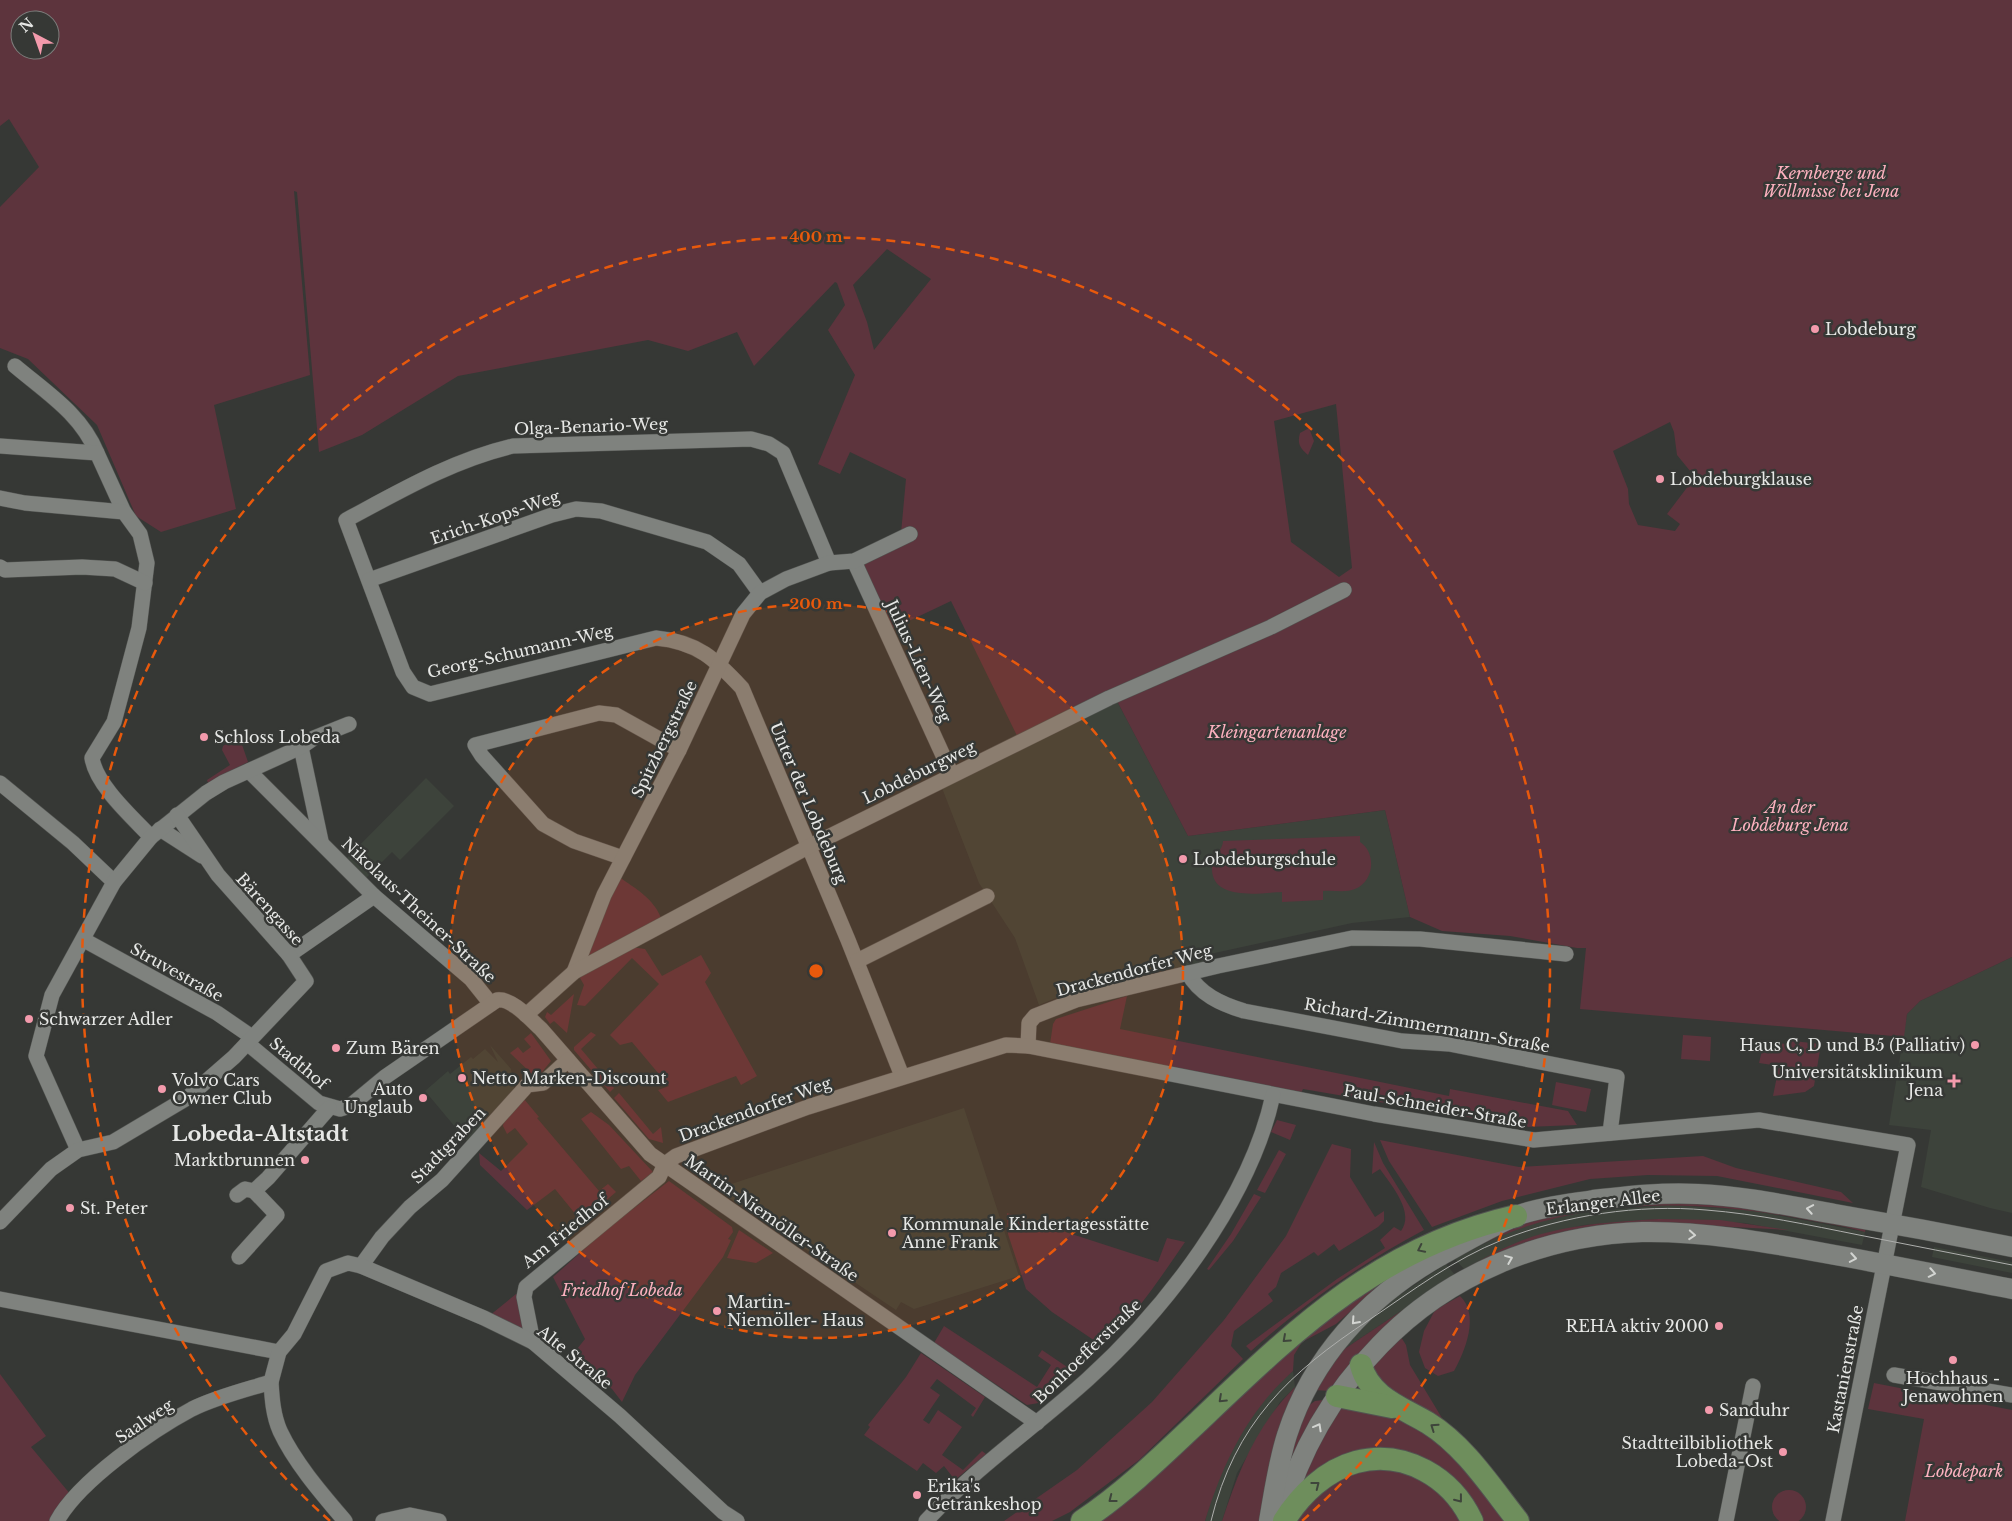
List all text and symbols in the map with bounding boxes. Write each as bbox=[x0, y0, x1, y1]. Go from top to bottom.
north arrow bbox=[10, 10, 60, 60]
text: N bbox=[16, 14, 37, 36]
park label: Kernberge und Wöllmisse bei Jena bbox=[1763, 163, 1899, 201]
text: 400 m bbox=[789, 227, 843, 246]
place label: Lobdeburg bbox=[1825, 319, 1916, 339]
marker: Lobdeburg bbox=[1809, 323, 1821, 335]
street label: Olga-Benario-Weg bbox=[514, 413, 669, 439]
place label: Lobdeburgklause bbox=[1670, 469, 1812, 489]
marker: Lobdeburgklause bbox=[1654, 473, 1666, 485]
street label: Erich-Kops-Weg bbox=[428, 485, 563, 548]
text: 200 m bbox=[790, 594, 843, 613]
street label: Julius-Lien-Weg bbox=[881, 595, 956, 726]
street label: Georg-Schumann-Weg bbox=[425, 620, 615, 682]
street label: Spitzbergstraße bbox=[627, 677, 701, 801]
street label: Unter der Lobdeburg bbox=[766, 719, 852, 887]
park label: Kleingartenanlage bbox=[1207, 722, 1347, 742]
place label: Schloss Lobeda bbox=[214, 727, 340, 747]
marker: Schloss Lobeda bbox=[198, 731, 210, 743]
street label: Lobdeburgweg bbox=[859, 736, 979, 808]
park label: An der Lobdeburg Jena bbox=[1730, 797, 1849, 835]
street label: Nikolaus-Theiner-Straße bbox=[338, 833, 500, 987]
place label: Lobdeburgschule bbox=[1193, 849, 1336, 869]
marker: Lobdeburgschule bbox=[1177, 853, 1189, 865]
street label: Bärengasse bbox=[232, 869, 308, 949]
street label: Struvestraße bbox=[127, 938, 227, 1006]
street label: Drackendorfer Weg bbox=[1054, 939, 1215, 1000]
centre of rings bbox=[807, 962, 825, 980]
street label: Richard-Zimmermann-Straße bbox=[1303, 994, 1551, 1056]
place label: Schwarzer Adler bbox=[39, 1009, 173, 1029]
marker: Schwarzer Adler bbox=[23, 1013, 35, 1025]
street label: Stadthof bbox=[266, 1033, 334, 1095]
place label: Haus C, D und B5 (Palliativ) bbox=[1739, 1035, 1965, 1055]
place label: Zum Bären bbox=[346, 1038, 439, 1058]
marker: Haus C, D und B5 (Palliativ) bbox=[1969, 1039, 1981, 1051]
marker: Zum Bären bbox=[330, 1042, 342, 1054]
place label: Universitätsklinikum Jena bbox=[1771, 1062, 1943, 1100]
place label: Netto Marken-Discount bbox=[472, 1068, 667, 1088]
place label: Volvo Cars Owner Club bbox=[171, 1070, 272, 1108]
marker: Netto Marken-Discount bbox=[456, 1072, 468, 1084]
street label: Drackendorfer Weg bbox=[676, 1072, 834, 1146]
marker: Universitätsklinikum Jena bbox=[1947, 1074, 1961, 1088]
place label: Auto Unglaub bbox=[344, 1079, 413, 1117]
street label: Paul-Schneider-Straße bbox=[1342, 1080, 1528, 1132]
marker: Volvo Cars Owner Club bbox=[156, 1083, 168, 1095]
marker: Auto Unglaub bbox=[417, 1092, 429, 1104]
street label: Stadtgraben bbox=[407, 1103, 489, 1187]
district label: Lobeda-Altstadt bbox=[172, 1121, 348, 1147]
place label: Marktbrunnen bbox=[174, 1150, 295, 1170]
street label: Martin-Niemöller-Straße bbox=[681, 1150, 863, 1286]
marker: Marktbrunnen bbox=[299, 1154, 311, 1166]
street label: Erlanger Allee bbox=[1545, 1185, 1661, 1219]
street label: Am Friedhof bbox=[517, 1188, 614, 1273]
place label: St. Peter bbox=[80, 1198, 148, 1218]
marker: St. Peter bbox=[64, 1202, 76, 1214]
one-way arrow bbox=[1805, 1205, 1814, 1215]
place label: Kommunale Kindertagesstätte Anne Frank bbox=[901, 1214, 1149, 1252]
marker: Kommunale Kindertagesstätte Anne Frank bbox=[886, 1227, 898, 1239]
one-way arrow bbox=[1688, 1229, 1696, 1240]
one-way arrow bbox=[1417, 1243, 1426, 1253]
one-way arrow bbox=[1848, 1253, 1857, 1263]
one-way arrow bbox=[1504, 1255, 1513, 1265]
one-way arrow bbox=[1928, 1267, 1936, 1278]
park label: Friedhof Lobeda bbox=[560, 1280, 683, 1300]
place label: Martin- Niemöller- Haus bbox=[727, 1292, 864, 1330]
street label: Bonhoefferstraße bbox=[1029, 1294, 1145, 1408]
street label: Kastanienstraße bbox=[1823, 1303, 1867, 1435]
marker: Martin- Niemöller- Haus bbox=[711, 1305, 723, 1317]
one-way arrow bbox=[1352, 1315, 1361, 1324]
place label: REHA aktiv 2000 bbox=[1566, 1316, 1709, 1336]
street label: Alte Straße bbox=[533, 1320, 616, 1393]
marker: REHA aktiv 2000 bbox=[1713, 1320, 1725, 1332]
one-way arrow bbox=[1283, 1333, 1292, 1342]
marker: Hochhaus - Jenawohnen bbox=[1947, 1354, 1959, 1366]
place label: Hochhaus - Jenawohnen bbox=[1901, 1368, 2003, 1406]
one-way arrow bbox=[1219, 1393, 1228, 1402]
street label: Saalweg bbox=[111, 1394, 177, 1448]
place label: Sanduhr bbox=[1719, 1400, 1790, 1420]
marker: Sanduhr bbox=[1703, 1404, 1715, 1416]
one-way arrow bbox=[1311, 1424, 1321, 1433]
one-way arrow bbox=[1430, 1424, 1440, 1433]
place label: Stadtteilbibliothek Lobeda-Ost bbox=[1622, 1433, 1773, 1471]
marker: Stadtteilbibliothek Lobeda-Ost bbox=[1777, 1446, 1789, 1458]
park label: Lobdepark bbox=[1924, 1461, 2003, 1481]
place label: Erika's Getränkeshop bbox=[927, 1476, 1042, 1514]
one-way arrow bbox=[1310, 1482, 1319, 1490]
marker: Erika's Getränkeshop bbox=[911, 1489, 923, 1501]
one-way arrow bbox=[1453, 1493, 1462, 1503]
one-way arrow bbox=[1109, 1494, 1118, 1502]

